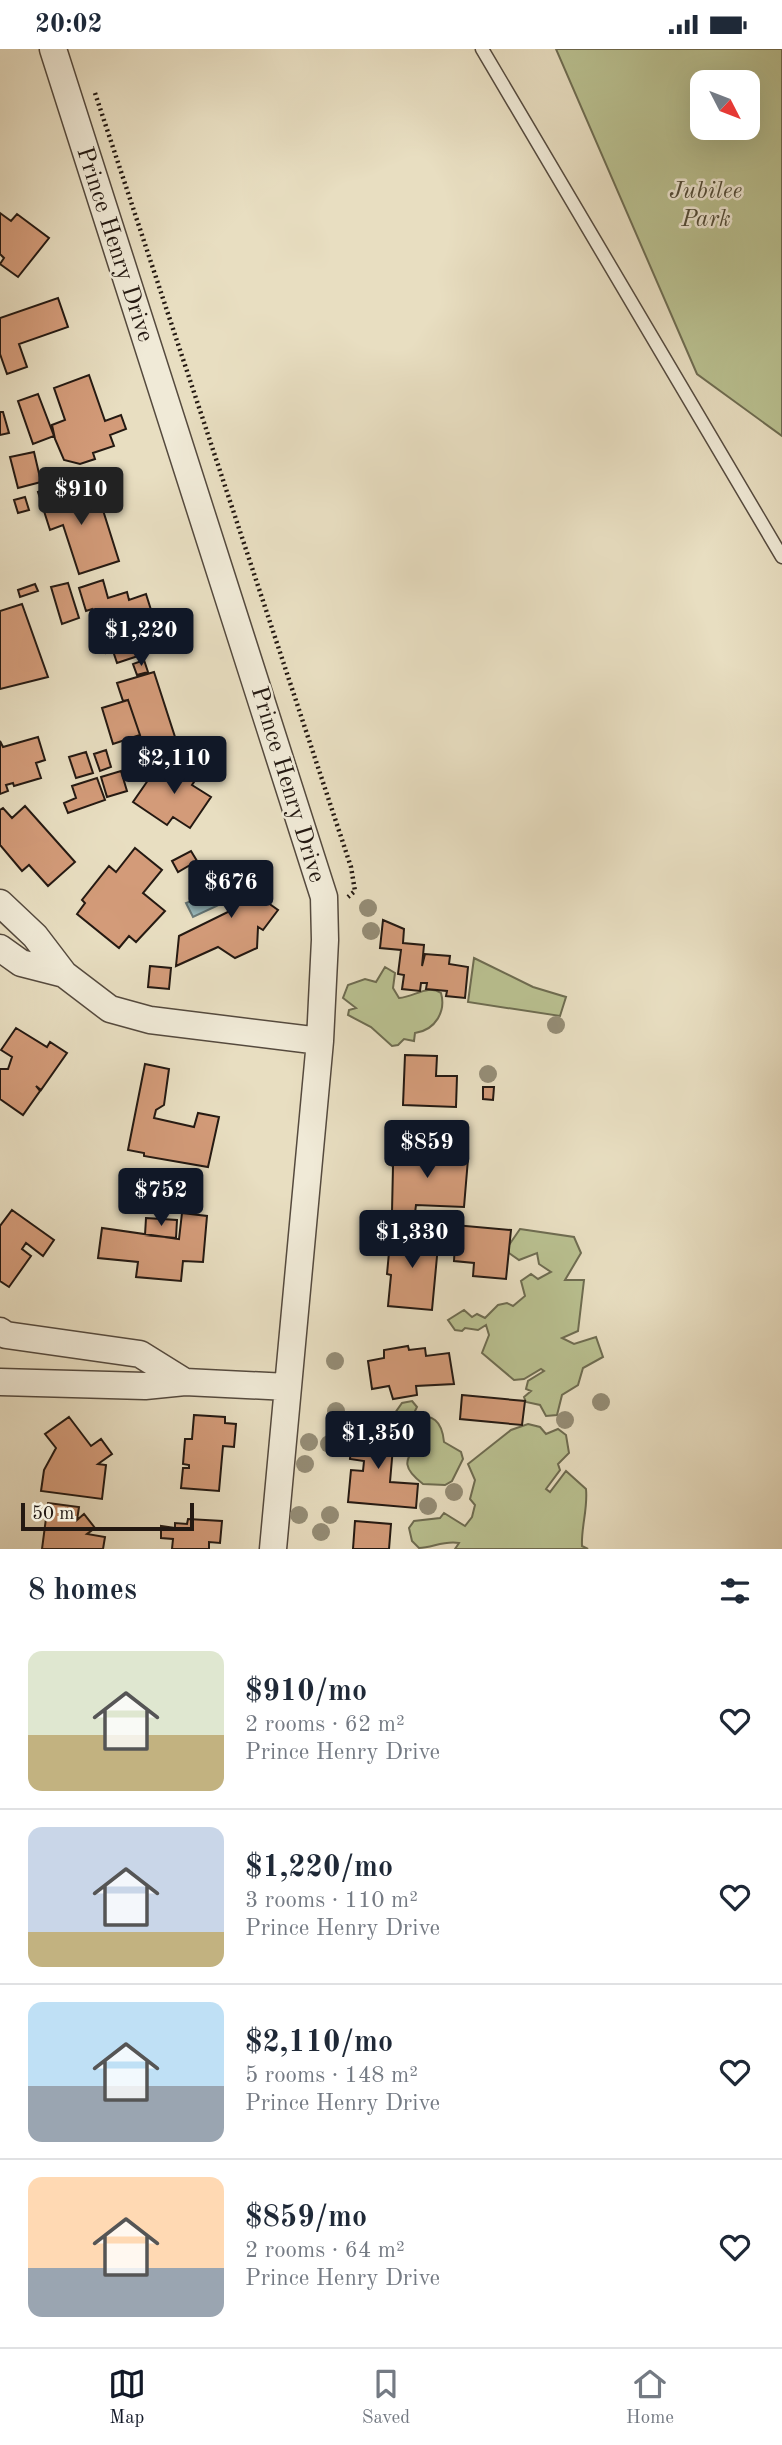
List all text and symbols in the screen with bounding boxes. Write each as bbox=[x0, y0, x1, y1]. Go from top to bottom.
text: 20:02 bbox=[35, 12, 103, 38]
north arrow bbox=[690, 70, 760, 140]
map controls bbox=[690, 70, 760, 140]
street label: Prince Henry Drive bbox=[71, 144, 157, 345]
park label: Jubilee Park bbox=[670, 180, 743, 232]
pin: $910 bbox=[40, 468, 122, 527]
text: $910 bbox=[54, 478, 108, 501]
pin: $1,220 bbox=[84, 609, 198, 668]
text: $1,220 bbox=[104, 619, 178, 642]
street label: Prince Henry Drive bbox=[246, 684, 328, 885]
pin: $2,110 bbox=[117, 737, 231, 796]
text: $2,110 bbox=[137, 747, 211, 770]
pin: $676 bbox=[190, 861, 272, 920]
text: $676 bbox=[204, 871, 258, 894]
pin: $859 bbox=[386, 1121, 468, 1180]
text: $859 bbox=[400, 1131, 454, 1154]
pin: $752 bbox=[120, 1169, 202, 1228]
text: $752 bbox=[134, 1179, 188, 1202]
pin: $1,330 bbox=[355, 1211, 469, 1270]
text: $1,330 bbox=[375, 1221, 449, 1244]
pin: $1,350 bbox=[321, 1411, 435, 1471]
text: $1,350 bbox=[341, 1422, 415, 1445]
scale bar bbox=[21, 1500, 194, 1532]
text: 50 m bbox=[32, 1505, 74, 1524]
icon: filters bbox=[716, 1572, 754, 1610]
text: 8 homes bbox=[28, 1576, 137, 1606]
text: $910/mo bbox=[245, 1677, 367, 1707]
icon: home bbox=[84, 1679, 168, 1763]
icon: heart bbox=[716, 1702, 754, 1740]
text: 2 rooms · 62 m² bbox=[245, 1713, 405, 1736]
text: Prince Henry Drive bbox=[245, 1741, 440, 1764]
text: $1,220/mo bbox=[245, 1853, 393, 1883]
icon: home bbox=[84, 1855, 168, 1939]
icon: heart bbox=[716, 1878, 754, 1916]
text: 3 rooms · 110 m² bbox=[245, 1889, 418, 1912]
text: Prince Henry Drive bbox=[245, 1917, 440, 1940]
text: $2,110/mo bbox=[245, 2028, 393, 2058]
icon: home bbox=[84, 2030, 168, 2114]
icon: heart bbox=[716, 2053, 754, 2091]
text: 5 rooms · 148 m² bbox=[245, 2064, 418, 2087]
text: Prince Henry Drive bbox=[245, 2092, 440, 2115]
text: $859/mo bbox=[245, 2203, 367, 2233]
icon: home bbox=[84, 2205, 168, 2289]
icon: heart bbox=[716, 2228, 754, 2266]
text: 2 rooms · 64 m² bbox=[245, 2239, 405, 2262]
text: Prince Henry Drive bbox=[245, 2267, 440, 2290]
tab: Map bbox=[108, 2365, 146, 2430]
tab: Saved bbox=[362, 2365, 410, 2430]
tab: Home bbox=[626, 2365, 674, 2430]

